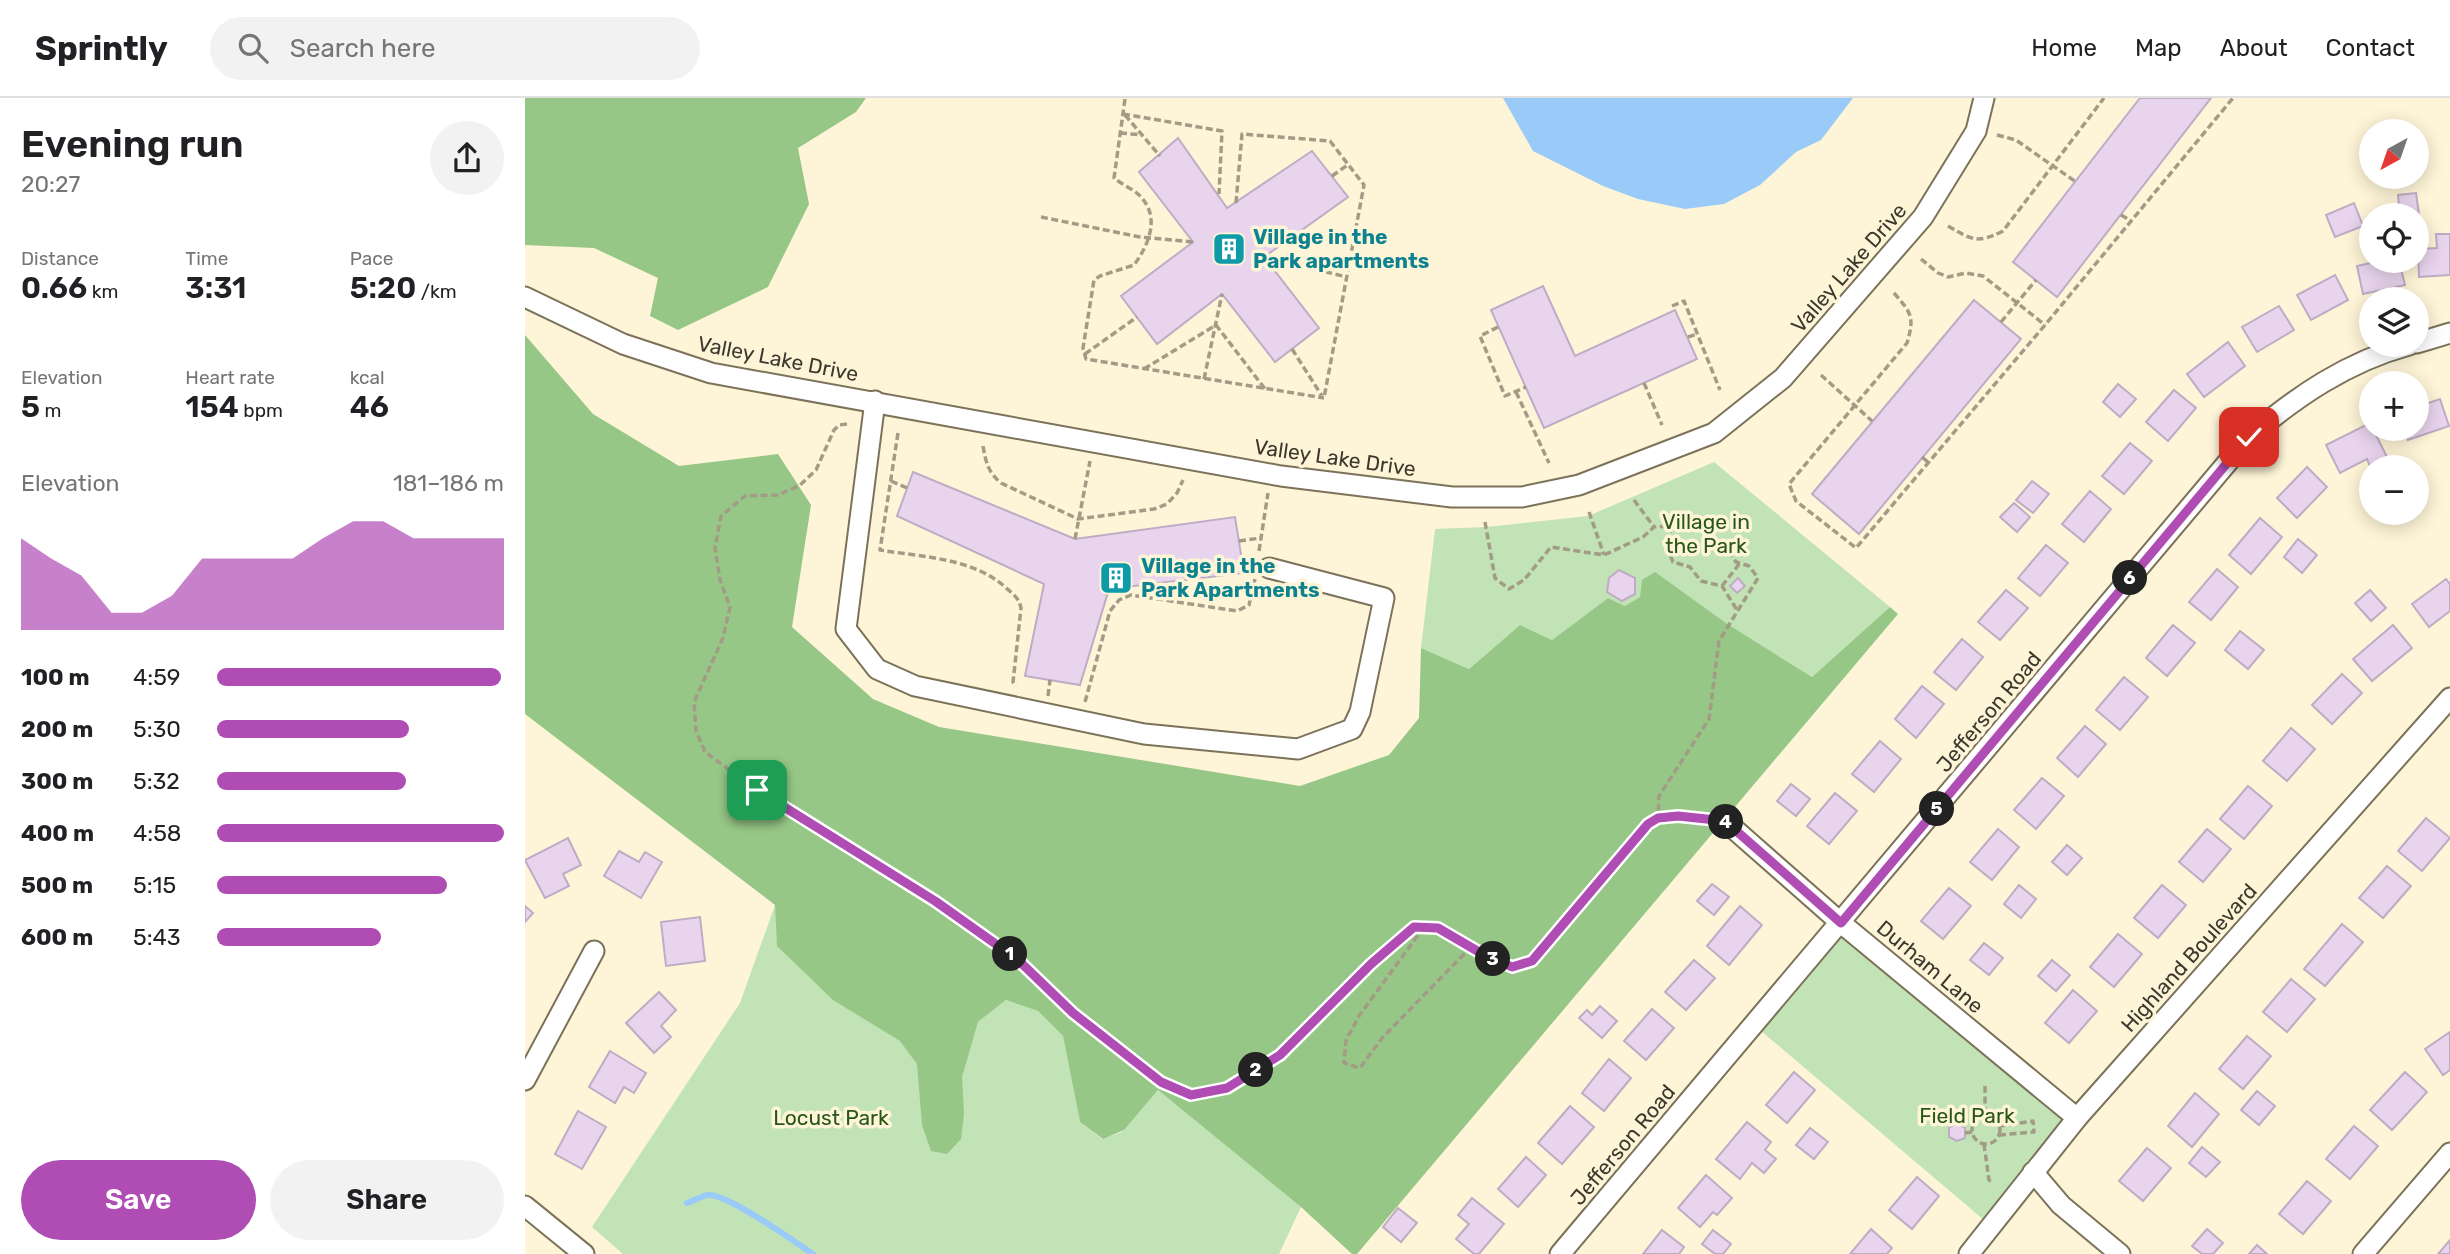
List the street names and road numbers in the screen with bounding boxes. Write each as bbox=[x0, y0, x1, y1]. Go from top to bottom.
street label: Valley Lake Drive bbox=[1786, 198, 1912, 337]
street label: Valley Lake Drive bbox=[696, 331, 861, 386]
street label: Valley Lake Drive bbox=[1253, 434, 1418, 481]
street label: Jefferson Road bbox=[1931, 646, 2046, 777]
street label: Highland Boulevard bbox=[2116, 878, 2262, 1037]
street label: Durham Lane bbox=[1872, 915, 1989, 1018]
street label: Jefferson Road bbox=[1565, 1079, 1680, 1210]

